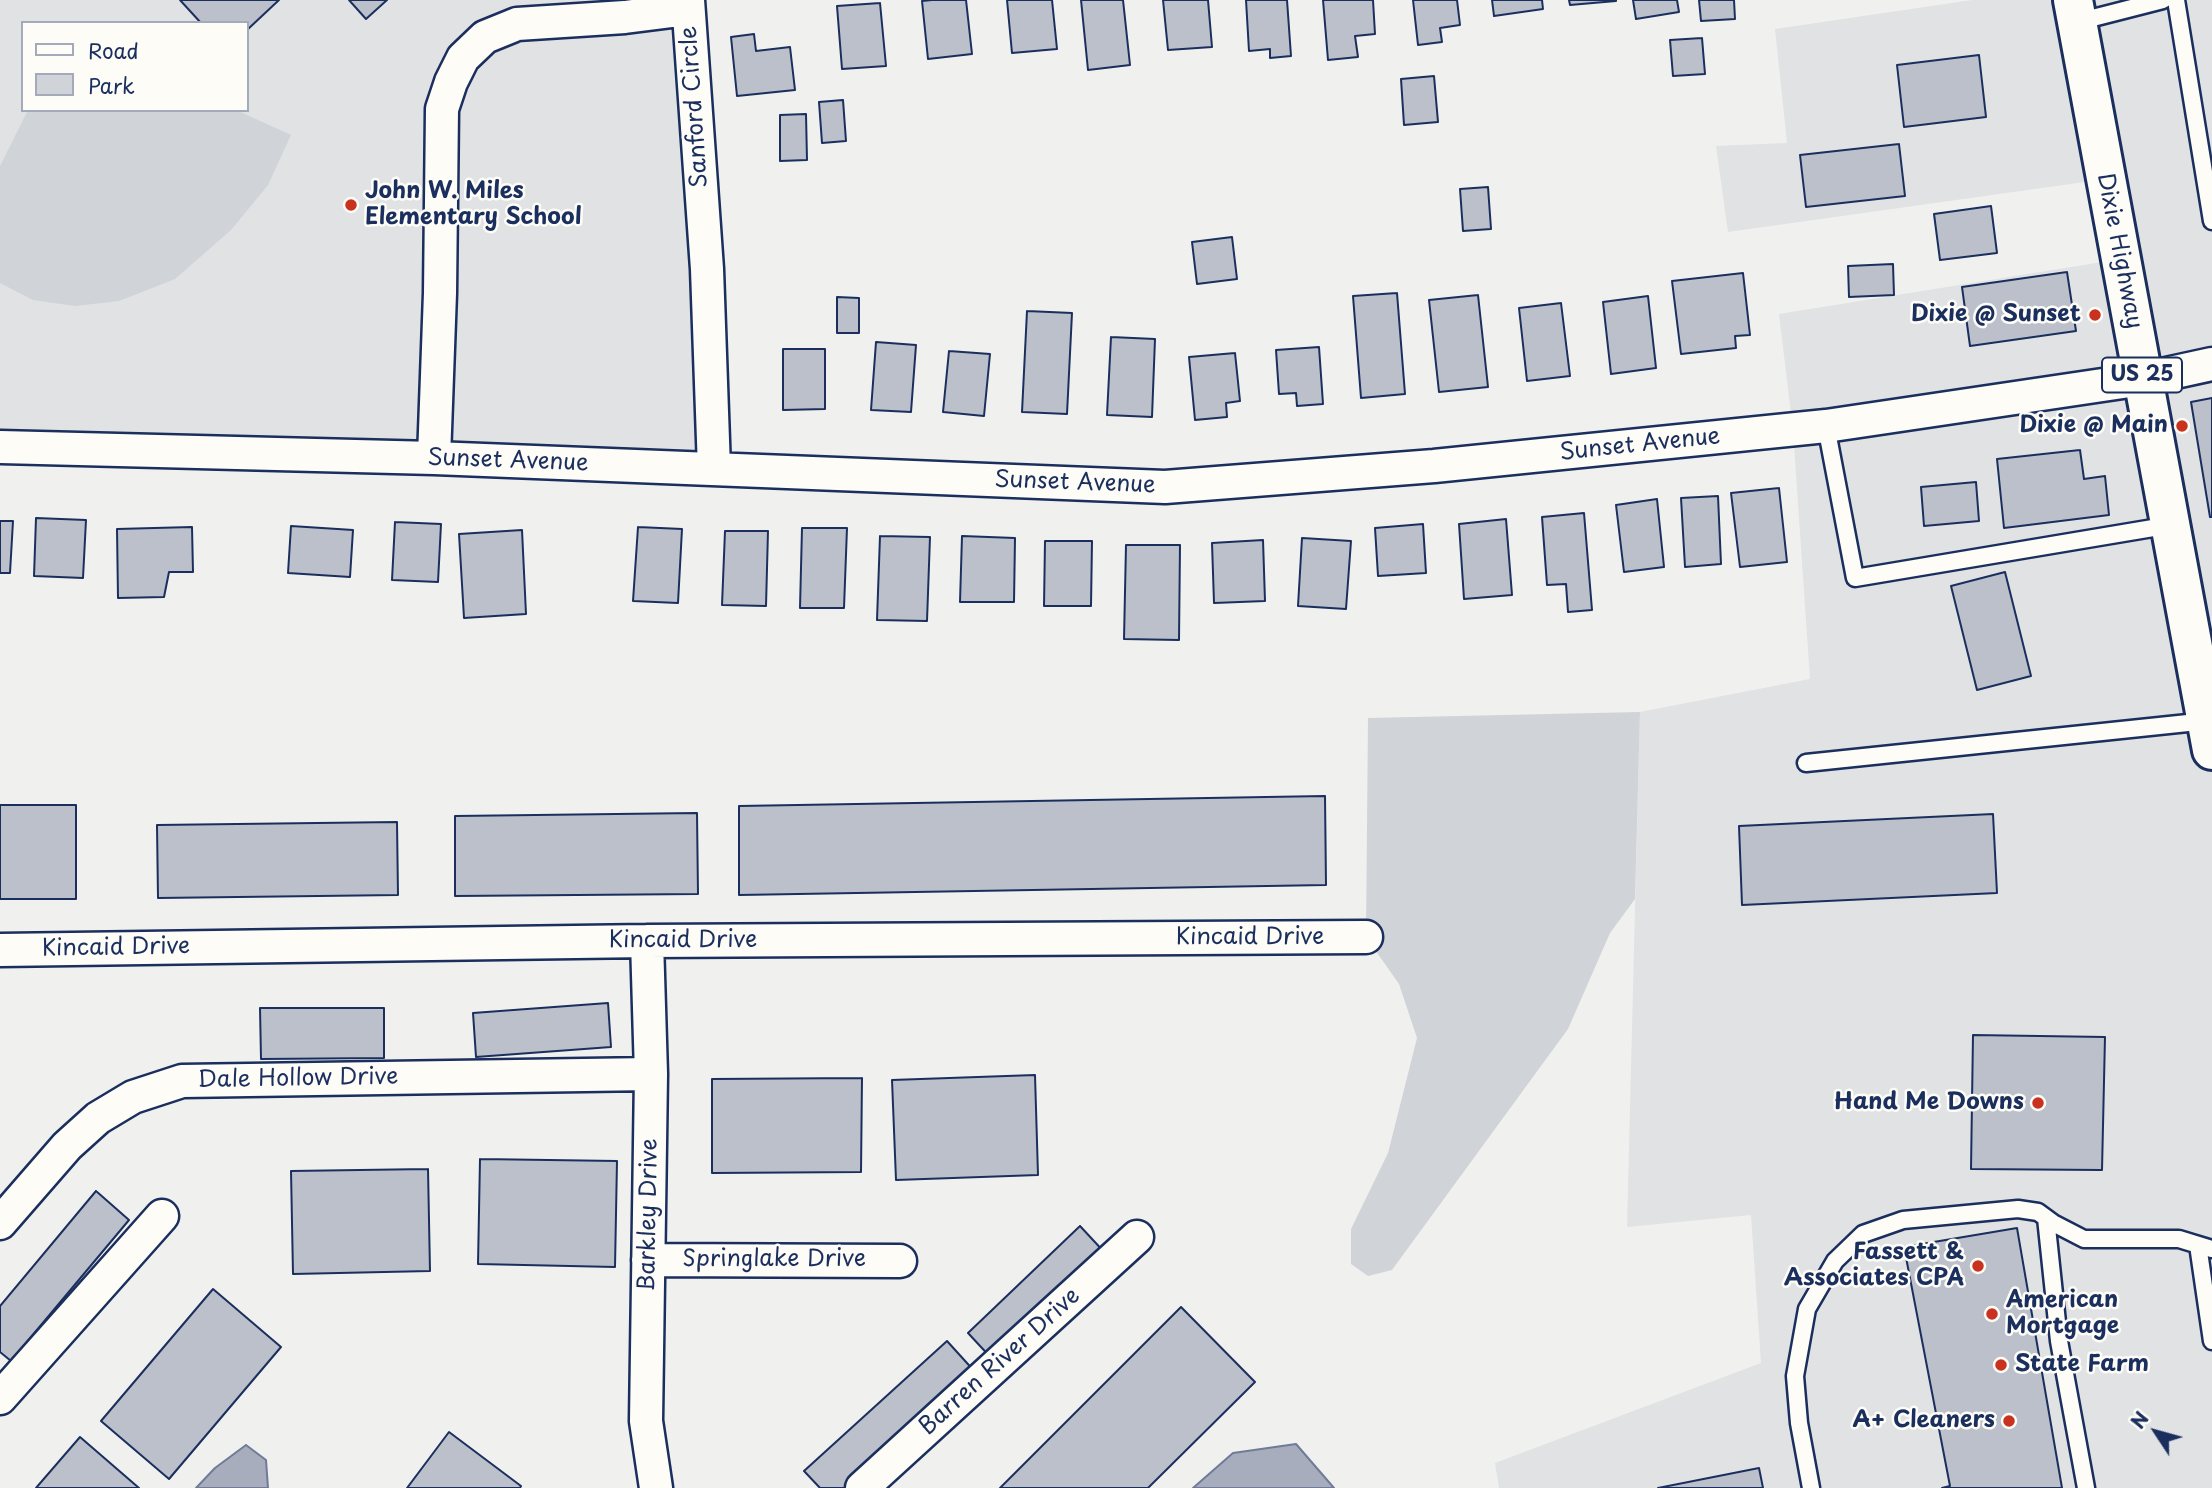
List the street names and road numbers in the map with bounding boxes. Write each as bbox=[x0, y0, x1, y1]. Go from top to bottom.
street label: Sanford Circle bbox=[676, 25, 714, 189]
street label: Dixie Highway bbox=[2090, 171, 2148, 331]
road number: US 25 bbox=[2102, 358, 2182, 392]
street label: Sunset Avenue bbox=[1558, 423, 1722, 467]
street label: Sunset Avenue bbox=[427, 444, 589, 478]
street label: Sunset Avenue bbox=[994, 466, 1156, 500]
street label: Kincaid Drive bbox=[1176, 924, 1324, 952]
street label: Kincaid Drive bbox=[609, 927, 757, 955]
street label: Kincaid Drive bbox=[42, 933, 190, 963]
street label: Dale Hollow Drive bbox=[198, 1063, 398, 1095]
street label: Barkley Drive bbox=[634, 1138, 664, 1292]
street label: Springlake Drive bbox=[682, 1246, 866, 1274]
street label: Barren River Drive bbox=[914, 1283, 1086, 1441]

